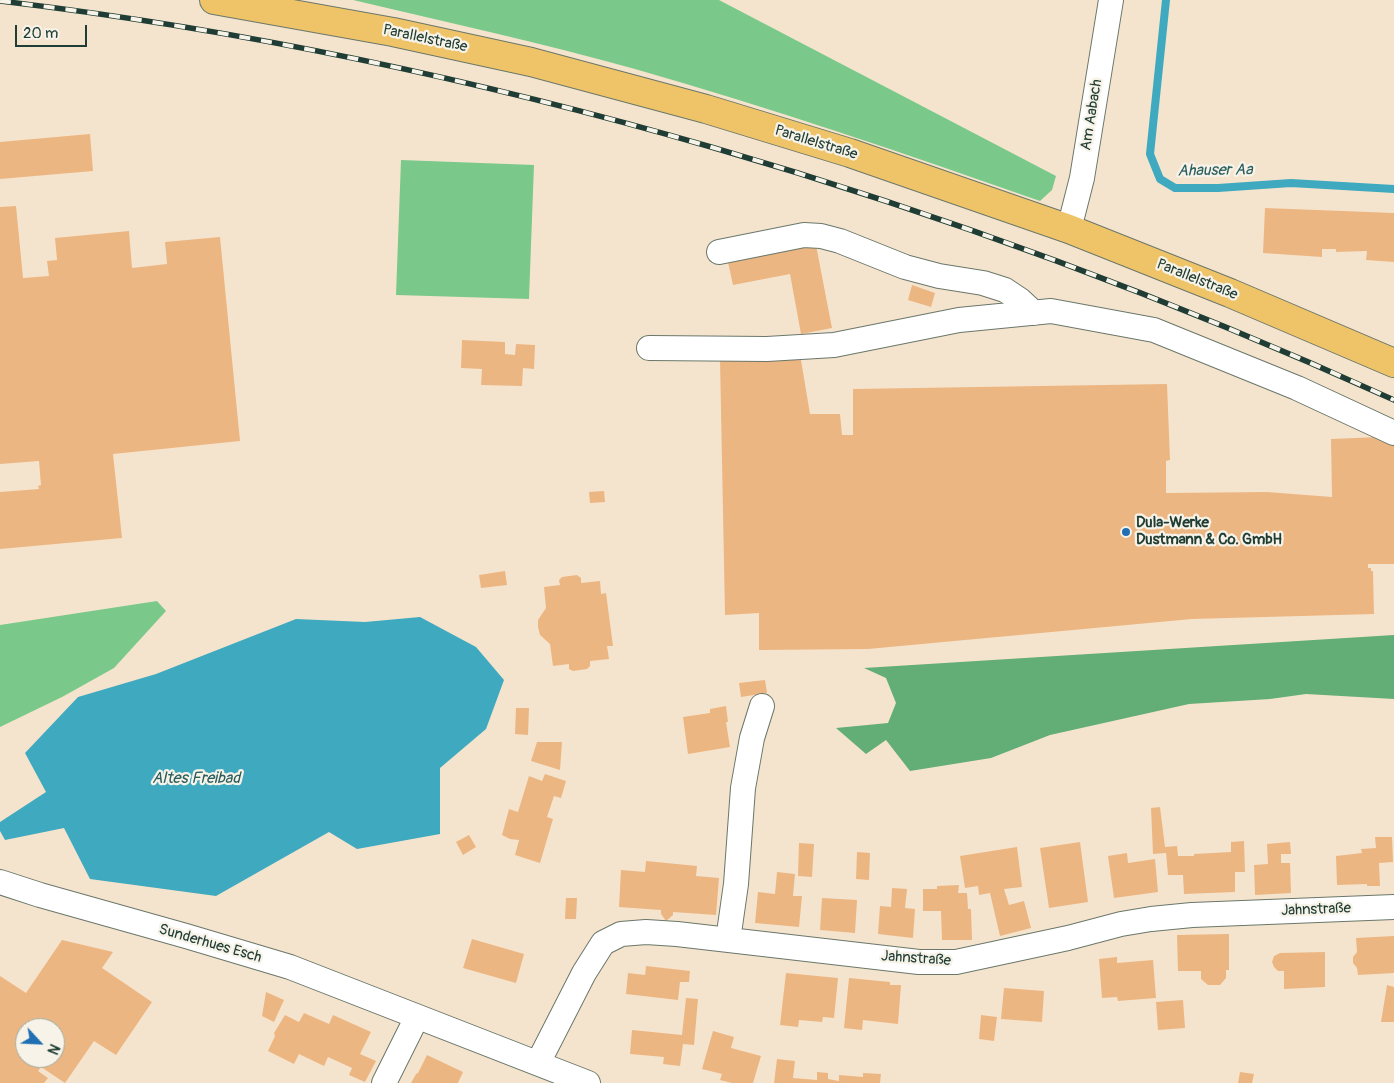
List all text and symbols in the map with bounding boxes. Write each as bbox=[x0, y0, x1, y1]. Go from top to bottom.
scale bar bbox=[18, 15, 90, 47]
street label: Parallelstraße bbox=[381, 21, 469, 57]
text: 20 m bbox=[23, 24, 58, 43]
street label: Am Aabach bbox=[1078, 78, 1106, 152]
street label: Parallelstraße bbox=[772, 122, 860, 164]
water label: Ahauser Aa bbox=[1177, 161, 1253, 181]
street label: Parallelstraße bbox=[1154, 256, 1240, 304]
place label: Dula-Werke Dustmann & Co. GmbH bbox=[1136, 514, 1282, 549]
marker: Dula-Werke Dustmann & Co. GmbH bbox=[1120, 526, 1132, 538]
water label: Altes Freibad bbox=[152, 769, 240, 789]
street label: Jahnstraße bbox=[1281, 900, 1351, 920]
street label: Sunderhues Esch bbox=[157, 921, 263, 967]
street label: Jahnstraße bbox=[880, 948, 952, 970]
north arrow bbox=[15, 1018, 65, 1068]
text: N bbox=[43, 1041, 63, 1057]

